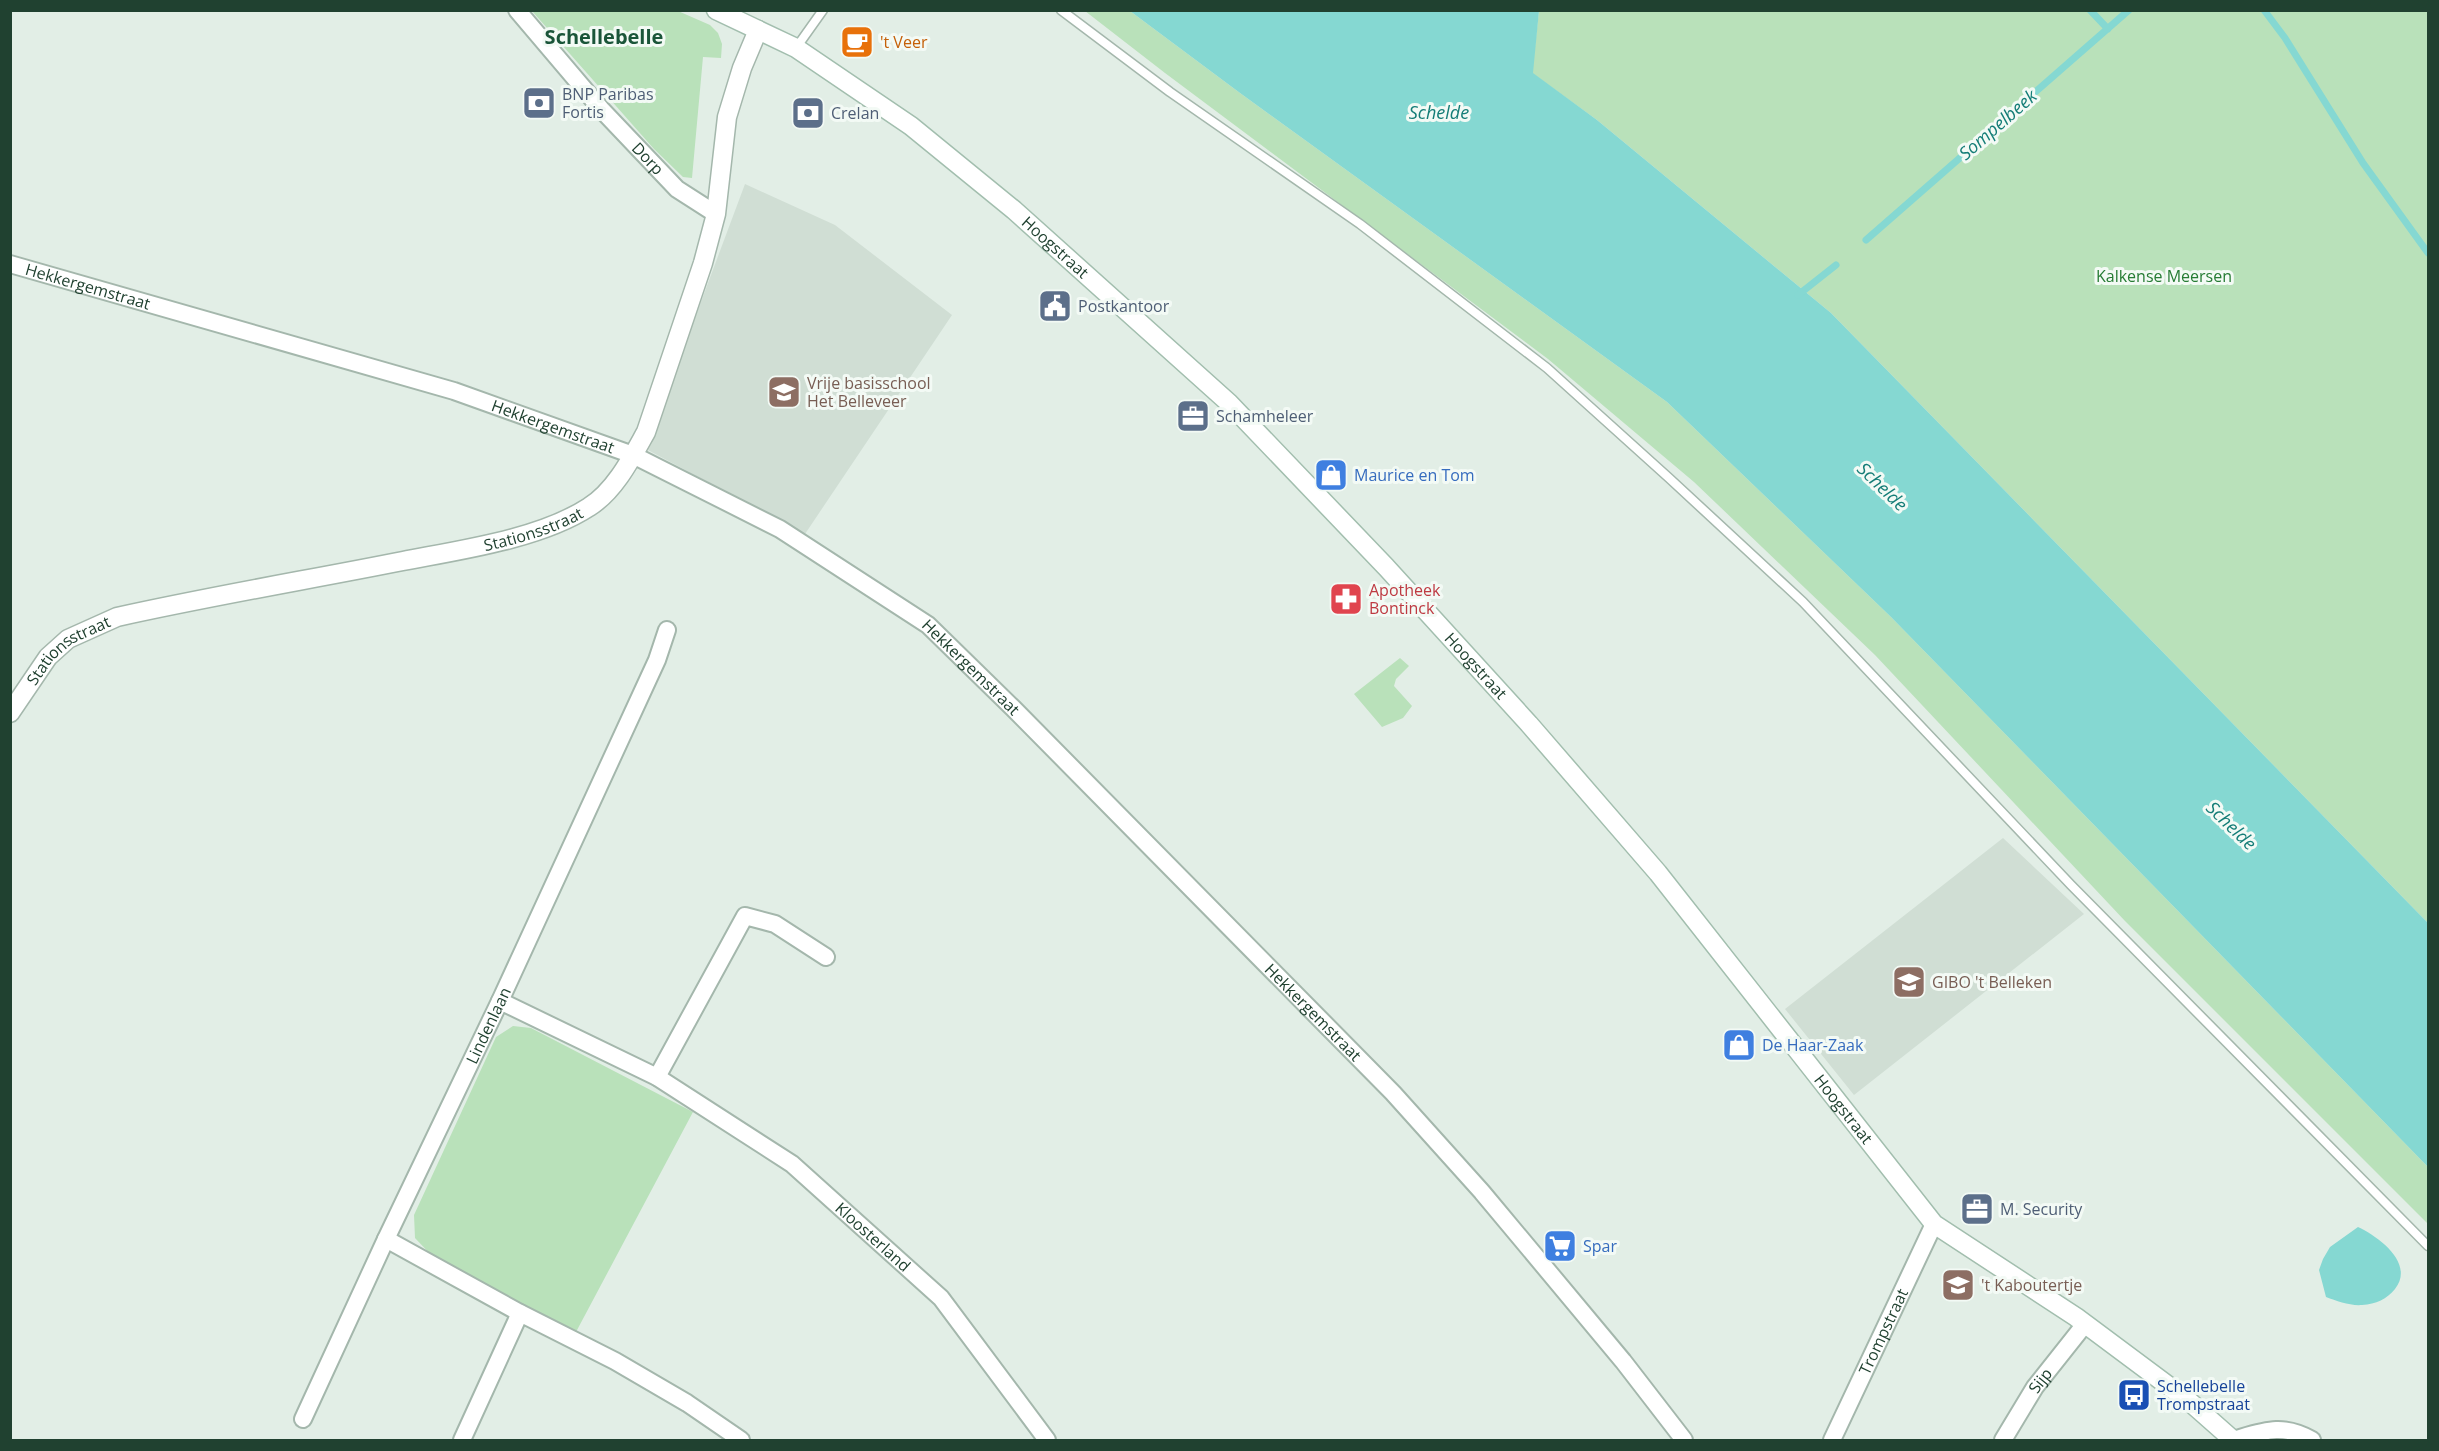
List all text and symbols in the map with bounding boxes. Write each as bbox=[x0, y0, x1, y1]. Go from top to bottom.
district label: Schellebelle bbox=[545, 23, 663, 50]
cafe icon: 't Veer bbox=[839, 24, 875, 60]
place label: 't Veer bbox=[880, 31, 928, 53]
place label: BNP Paribas Fortis bbox=[562, 83, 654, 123]
water label: Sompelbeek bbox=[1953, 83, 2042, 165]
bank icon: BNP Paribas Fortis bbox=[521, 85, 557, 121]
bank icon: Crelan bbox=[790, 95, 826, 131]
water label: Schelde bbox=[1409, 100, 1469, 124]
place label: Crelan bbox=[831, 102, 879, 124]
street label: Dorp bbox=[627, 137, 669, 180]
street label: Hoogstraat bbox=[1017, 211, 1094, 283]
street label: Hekkergemstraat bbox=[23, 258, 153, 315]
park label: Kalkense Meersen bbox=[2096, 265, 2232, 287]
public building icon: Postkantoor bbox=[1037, 288, 1073, 324]
place label: Postkantoor bbox=[1078, 295, 1170, 317]
place label: Vrije basisschool Het Belleveer bbox=[807, 372, 931, 412]
school or university icon: Vrije basisschool Het Belleveer bbox=[766, 374, 802, 410]
street label: Hekkergemstraat bbox=[489, 394, 618, 459]
office icon: Schamheleer bbox=[1175, 398, 1211, 434]
place label: Schamheleer bbox=[1216, 405, 1314, 427]
shop icon: Maurice en Tom bbox=[1313, 457, 1349, 493]
water label: Schelde bbox=[1853, 457, 1913, 516]
place label: Maurice en Tom bbox=[1354, 464, 1475, 486]
street label: Stationsstraat bbox=[482, 502, 587, 556]
place label: Apotheek Bontinck bbox=[1369, 579, 1441, 619]
pharmacy icon: Apotheek Bontinck bbox=[1328, 581, 1364, 617]
street label: Stationsstraat bbox=[21, 610, 114, 689]
street label: Hekkergemstraat bbox=[917, 614, 1025, 720]
street label: Hoogstraat bbox=[1440, 628, 1512, 704]
water label: Schelde bbox=[2202, 796, 2262, 855]
street label: Hekkergemstraat bbox=[1260, 959, 1367, 1066]
school or university icon: GIBO 't Belleken bbox=[1891, 964, 1927, 1000]
place label: GIBO 't Belleken bbox=[1932, 971, 2052, 993]
street label: Lindenlaan bbox=[461, 984, 516, 1067]
shop icon: De Haar-Zaak bbox=[1721, 1027, 1757, 1063]
place label: De Haar-Zaak bbox=[1762, 1034, 1864, 1056]
street label: Hoogstraat bbox=[1809, 1069, 1878, 1149]
office icon: M. Security bbox=[1959, 1191, 1995, 1227]
street label: Kloosterland bbox=[831, 1197, 916, 1277]
place label: M. Security bbox=[2000, 1198, 2083, 1220]
supermarket icon: Spar bbox=[1542, 1228, 1578, 1264]
place label: Spar bbox=[1583, 1235, 1617, 1257]
school or university icon: 't Kaboutertje bbox=[1940, 1267, 1976, 1303]
place label: 't Kaboutertje bbox=[1981, 1274, 2082, 1296]
street label: Trompstraat bbox=[1853, 1284, 1913, 1378]
street label: Sijp bbox=[2023, 1363, 2057, 1397]
place label: Schellebelle Trompstraat bbox=[2157, 1375, 2250, 1415]
bus stop icon: Schellebelle Trompstraat bbox=[2116, 1377, 2152, 1413]

